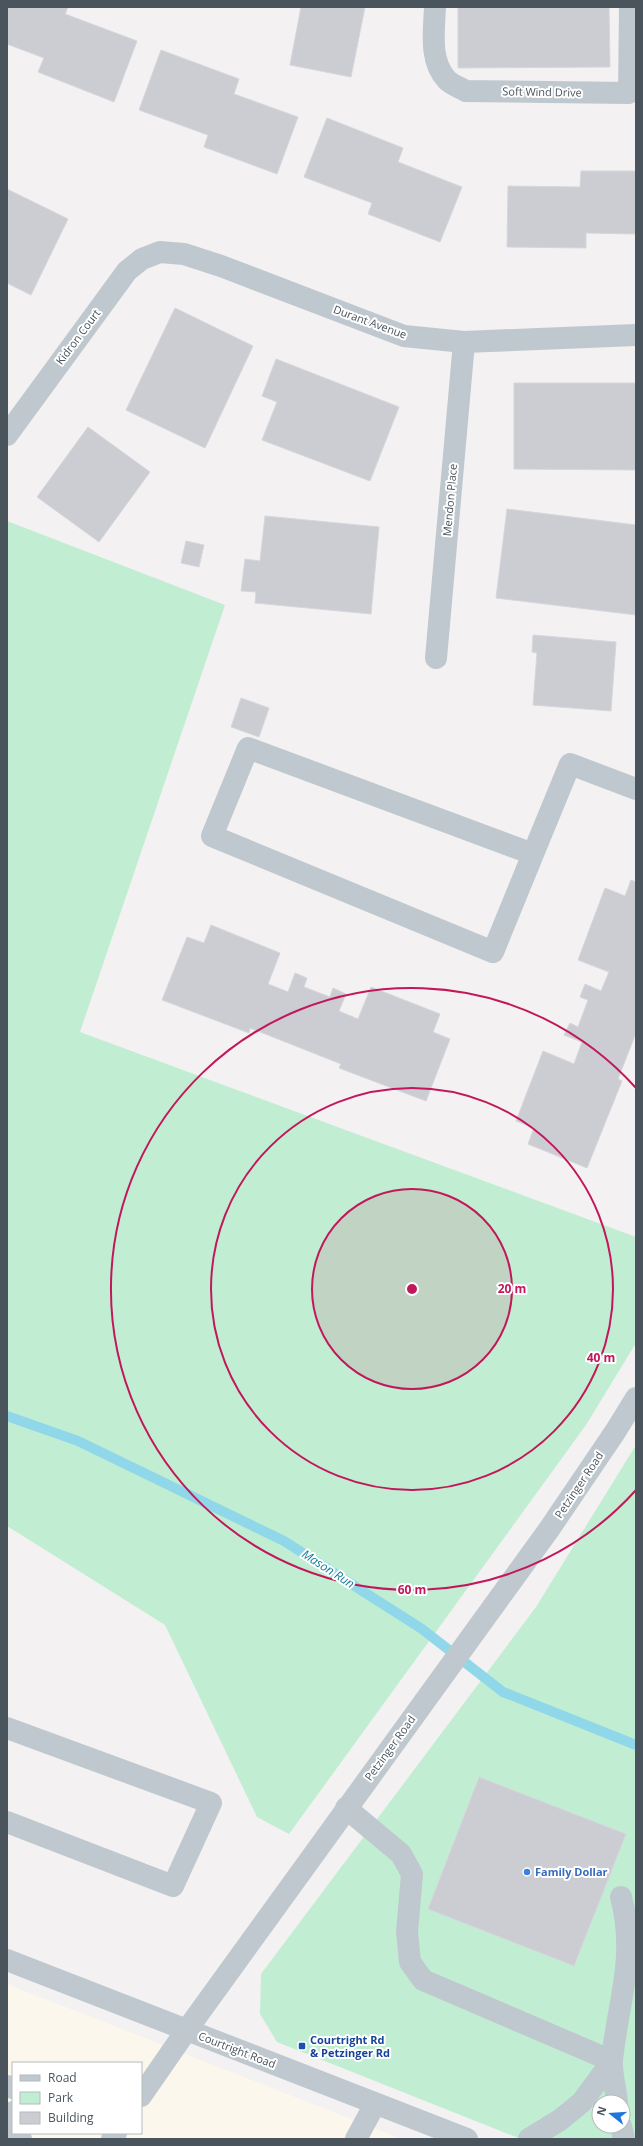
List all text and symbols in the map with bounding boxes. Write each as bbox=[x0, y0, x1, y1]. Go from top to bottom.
street label: Soft Wind Drive bbox=[502, 83, 582, 100]
street label: Durant Avenue bbox=[331, 301, 409, 342]
street label: Kidron Court bbox=[52, 306, 103, 367]
street label: Mendon Place bbox=[439, 463, 460, 537]
text: 20 m bbox=[498, 1280, 526, 1297]
centre of rings bbox=[405, 1282, 419, 1296]
text: 40 m bbox=[587, 1349, 615, 1366]
street label: Petzinger Road bbox=[551, 1449, 606, 1521]
water label: Mason Run bbox=[299, 1545, 358, 1592]
text: 60 m bbox=[398, 1581, 426, 1598]
street label: Petzinger Road bbox=[361, 1712, 418, 1783]
place label: Family Dollar bbox=[535, 1864, 608, 1879]
marker: Family Dollar bbox=[522, 1867, 532, 1877]
street label: Courtright Road bbox=[196, 2028, 278, 2071]
place label: Courtright Rd & Petzinger Rd bbox=[310, 2032, 390, 2060]
marker: Courtright Rd & Petzinger Rd bbox=[297, 2041, 307, 2051]
legend bbox=[12, 2062, 142, 2134]
text: Road bbox=[48, 2069, 77, 2086]
text: Park bbox=[48, 2089, 74, 2106]
north arrow bbox=[591, 2094, 631, 2134]
text: N bbox=[592, 2104, 609, 2117]
text: Building bbox=[48, 2109, 94, 2126]

